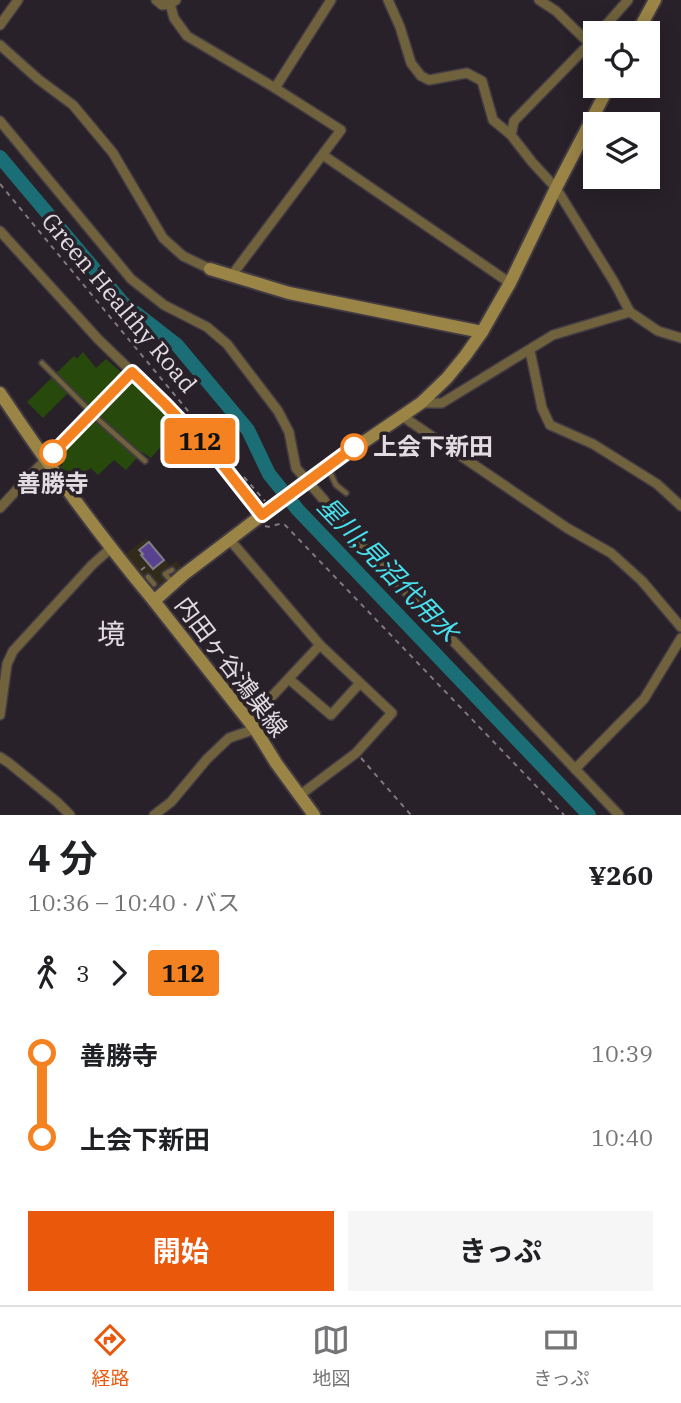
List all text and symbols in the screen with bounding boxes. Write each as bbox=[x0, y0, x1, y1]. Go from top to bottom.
map controls bbox=[583, 21, 660, 189]
button: locate bbox=[583, 21, 660, 98]
button: layers bbox=[583, 112, 660, 189]
street label: Green Healthy Road bbox=[35, 206, 205, 399]
line badge: 112 bbox=[160, 418, 240, 464]
text: 112 bbox=[178, 425, 222, 457]
place label: 上会下新田 bbox=[373, 430, 493, 462]
marker: 上会下新田 bbox=[341, 434, 367, 460]
marker: 善勝寺 bbox=[40, 440, 66, 466]
place label: 善勝寺 bbox=[17, 467, 89, 499]
water label: 星川;見沼代用水 bbox=[311, 489, 469, 650]
street label: 内田ヶ谷鴻巣線 bbox=[168, 590, 295, 743]
district label: 境 bbox=[97, 615, 125, 652]
text: 4 分 bbox=[28, 833, 98, 882]
text: ¥260 bbox=[588, 858, 653, 892]
text: 10:36 – 10:40 · バス bbox=[28, 887, 240, 917]
icon: walk bbox=[28, 954, 66, 992]
icon: forward bbox=[100, 954, 138, 992]
text: 112 bbox=[162, 957, 205, 989]
text: 3 bbox=[76, 958, 90, 988]
text: 善勝寺 bbox=[80, 1038, 158, 1072]
text: 10:39 bbox=[591, 1038, 653, 1068]
text: 上会下新田 bbox=[80, 1122, 210, 1156]
text: 10:40 bbox=[591, 1122, 653, 1152]
button: 開始 bbox=[28, 1211, 334, 1291]
button: きっぷ bbox=[348, 1211, 653, 1291]
tab: 経路 bbox=[91, 1321, 129, 1390]
tab: 地図 bbox=[312, 1321, 350, 1390]
tab: きっぷ bbox=[533, 1321, 590, 1390]

